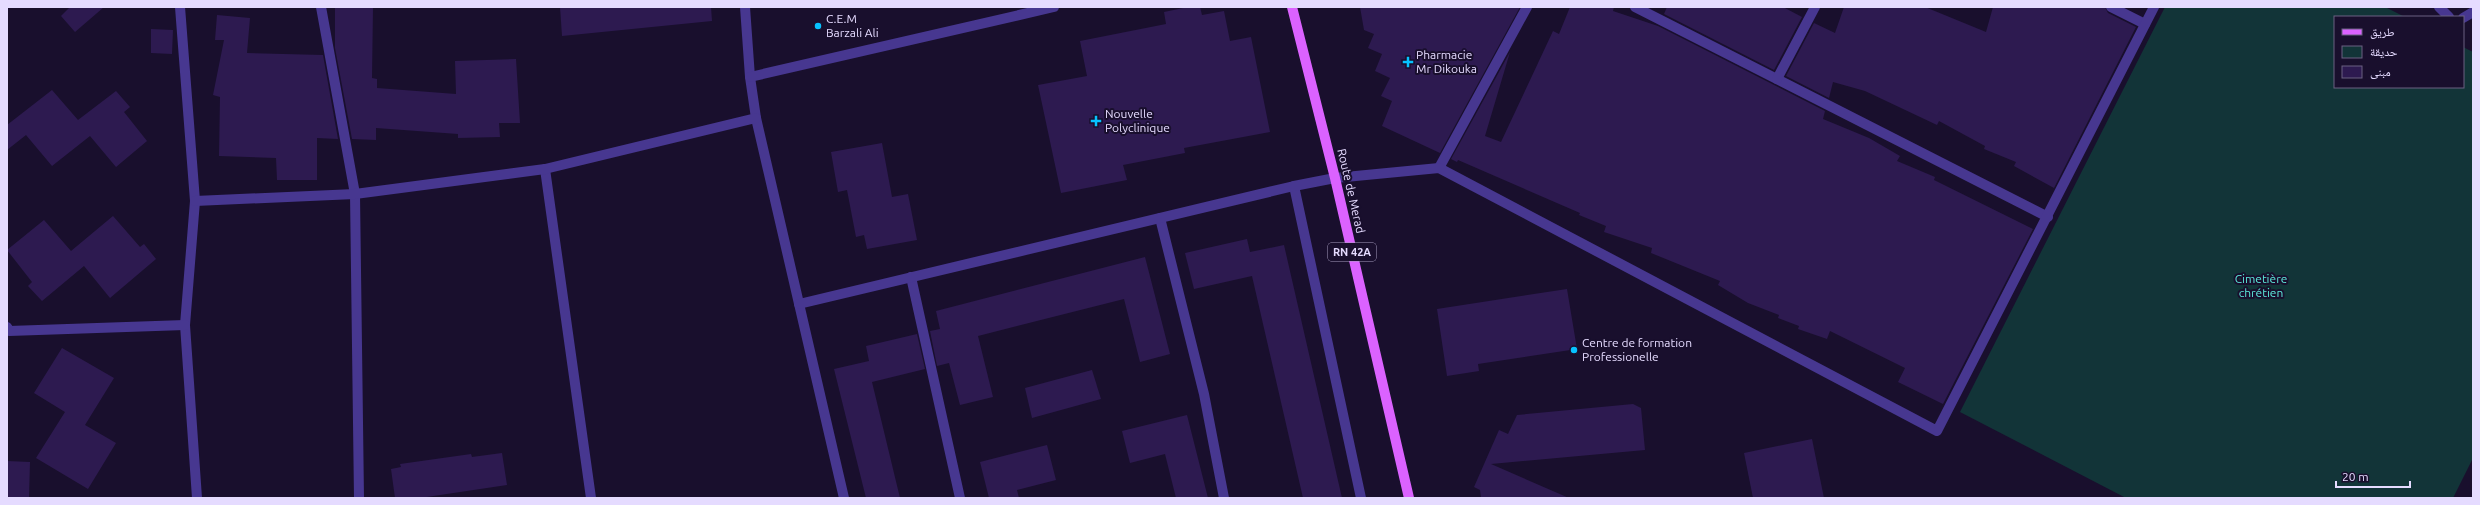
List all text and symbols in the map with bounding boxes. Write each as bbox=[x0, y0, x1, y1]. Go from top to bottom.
place label: C.E.M Barzali Ali bbox=[826, 12, 879, 39]
legend bbox=[2334, 16, 2464, 88]
marker: C.E.M Barzali Ali bbox=[813, 21, 823, 31]
text: طريق bbox=[2370, 25, 2395, 39]
text: حديقة bbox=[2370, 45, 2398, 59]
place label: Pharmacie Mr Dikouka bbox=[1416, 48, 1477, 75]
marker: Pharmacie Mr Dikouka bbox=[1403, 57, 1413, 67]
text: مبنى bbox=[2370, 65, 2391, 79]
place label: Nouvelle Polyclinique bbox=[1105, 107, 1170, 134]
marker: Nouvelle Polyclinique bbox=[1090, 115, 1102, 127]
street label: Route de Merad bbox=[1335, 147, 1368, 235]
road number: RN 42A bbox=[1328, 243, 1376, 261]
park label: Cimetière chrétien bbox=[2235, 272, 2287, 299]
place label: Centre de formation Professionelle bbox=[1582, 336, 1692, 363]
marker: Centre de formation Professionelle bbox=[1569, 345, 1579, 355]
scale bar bbox=[2336, 463, 2410, 489]
text: 20 m bbox=[2342, 470, 2369, 483]

